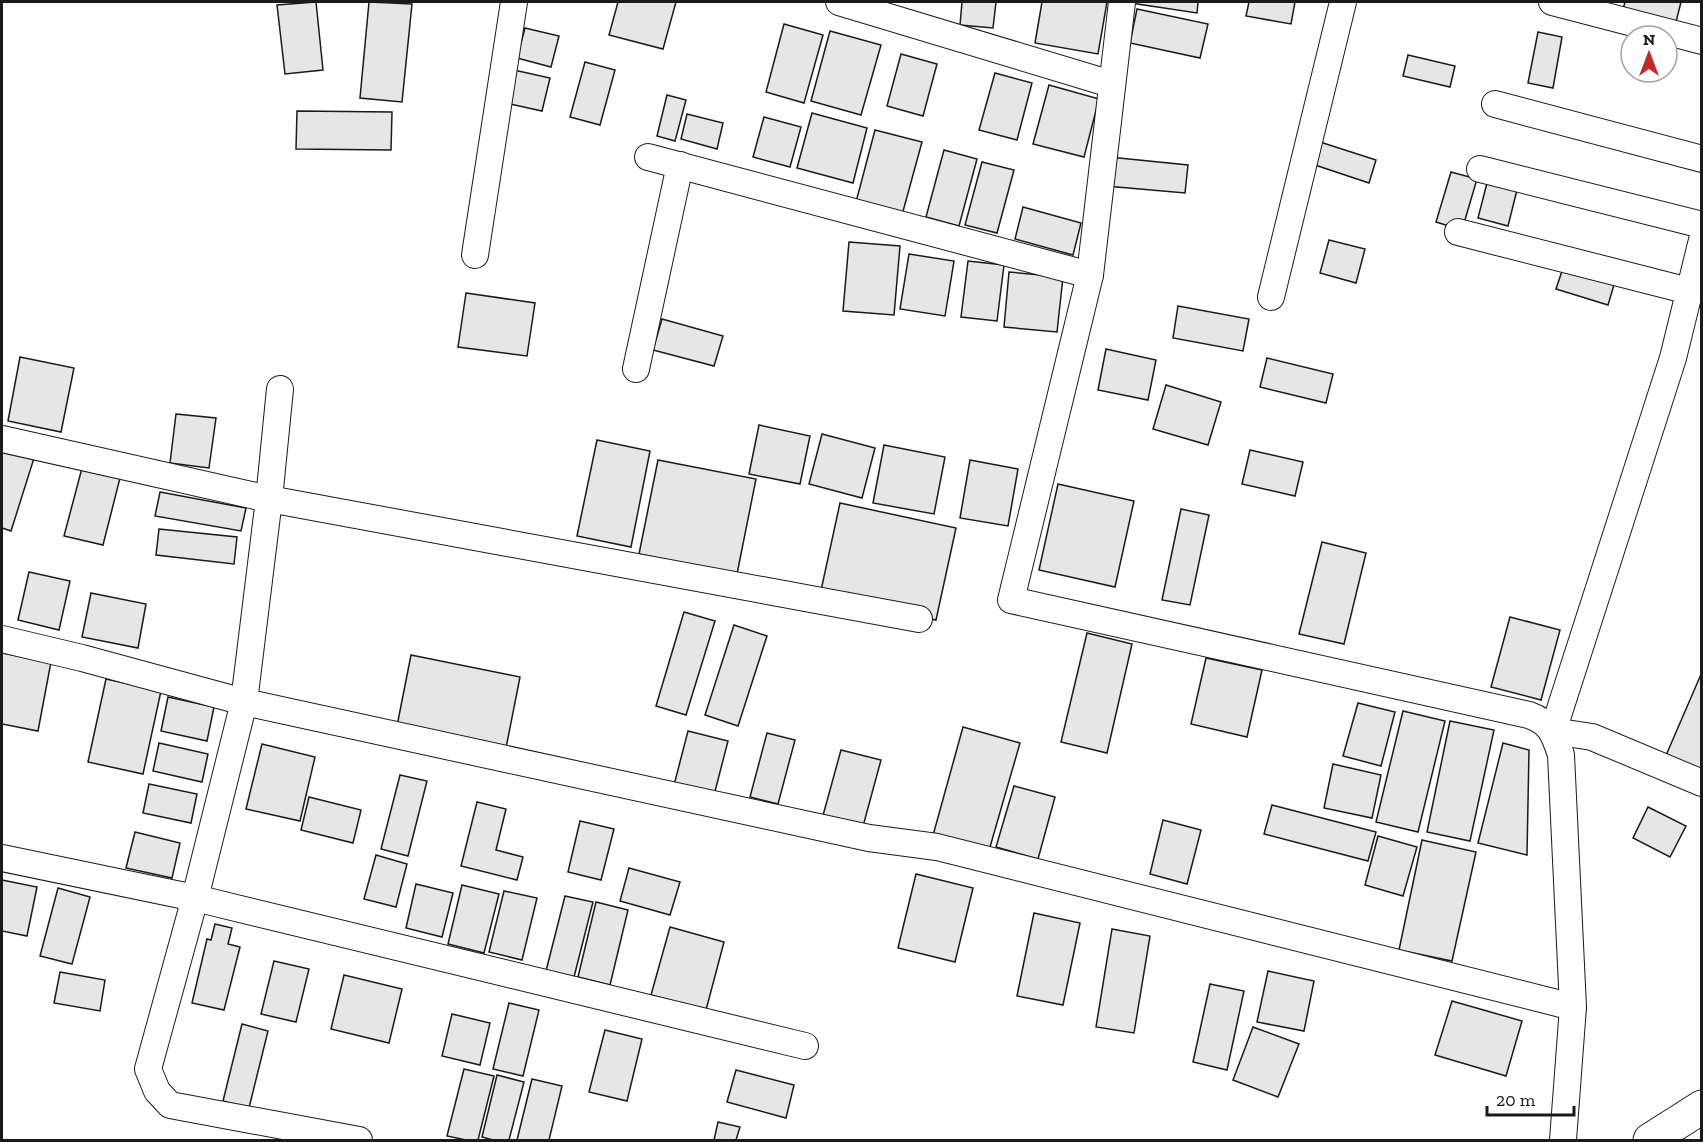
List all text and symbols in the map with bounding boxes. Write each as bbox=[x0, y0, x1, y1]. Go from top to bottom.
north arrow bbox=[1619, 24, 1679, 84]
text: N bbox=[1643, 30, 1655, 49]
scale bar bbox=[1487, 1079, 1574, 1117]
text: 20 m bbox=[1496, 1089, 1536, 1111]

